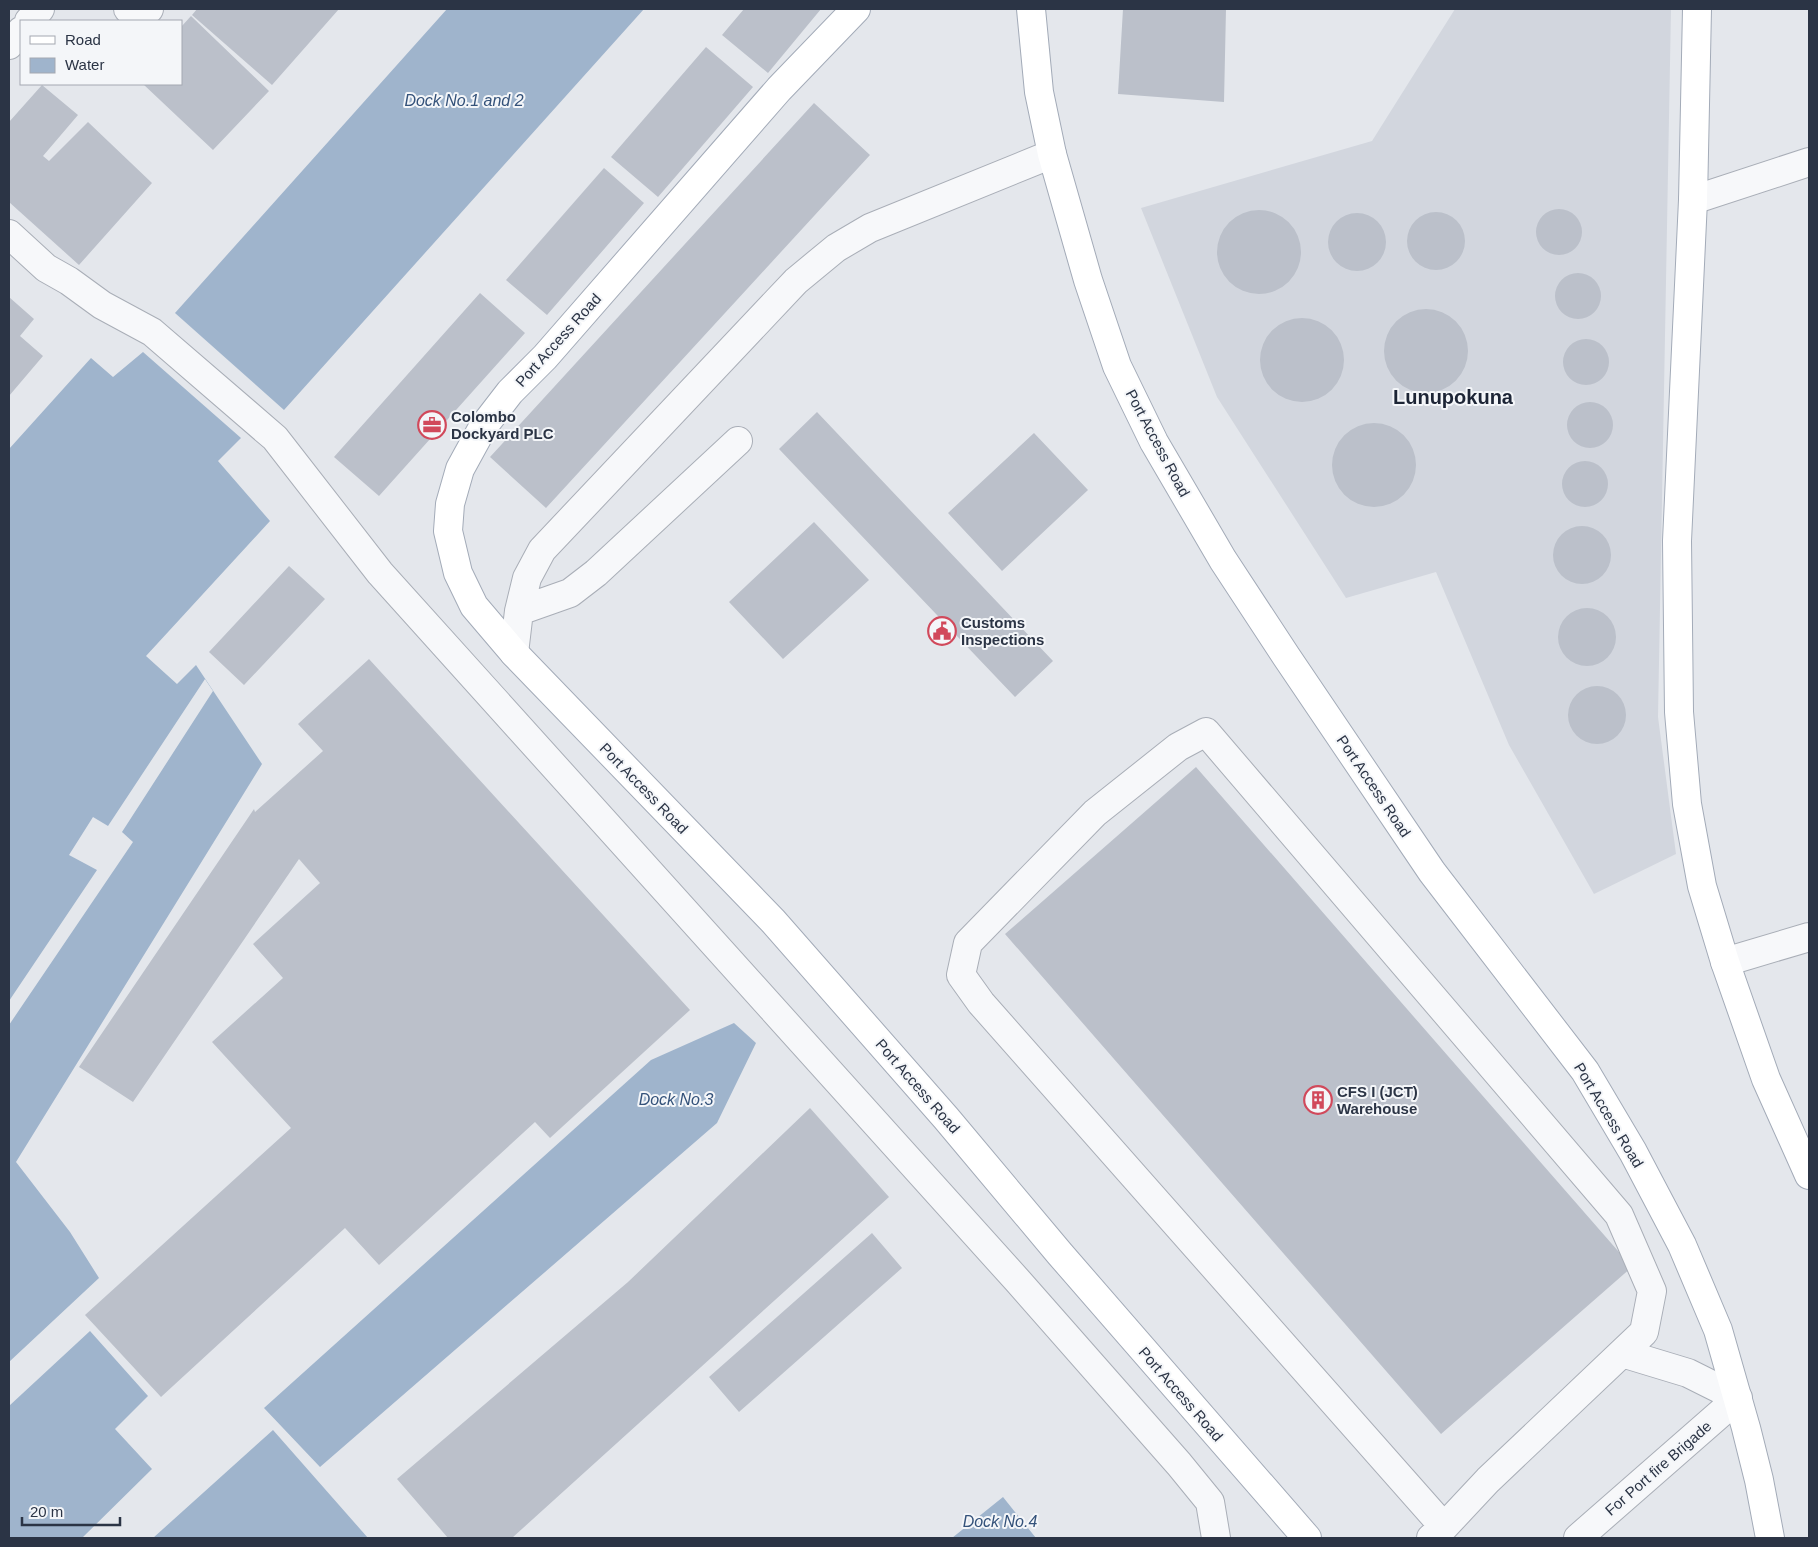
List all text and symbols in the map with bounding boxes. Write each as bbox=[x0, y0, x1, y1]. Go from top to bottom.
legend bbox=[20, 20, 182, 85]
text: Road bbox=[65, 31, 101, 48]
text: Water bbox=[65, 56, 104, 73]
water label: Dock No.1 and 2 bbox=[404, 92, 524, 109]
street label: Port Access Road bbox=[512, 290, 604, 390]
street label: Port Access Road bbox=[1123, 386, 1193, 500]
district label: Lunupokuna bbox=[1393, 386, 1514, 408]
place label: Colombo Dockyard PLC bbox=[451, 408, 554, 442]
office icon: Colombo Dockyard PLC bbox=[417, 410, 447, 440]
place label: Customs Inspections bbox=[961, 614, 1044, 648]
public building icon: Customs Inspections bbox=[927, 616, 957, 646]
street label: Port Access Road bbox=[1334, 732, 1414, 840]
street label: Port Access Road bbox=[596, 739, 692, 837]
street label: Port Access Road bbox=[872, 1035, 964, 1137]
street label: Port Access Road bbox=[1571, 1060, 1647, 1170]
place label: CFS I (JCT) Warehouse bbox=[1337, 1083, 1418, 1117]
building icon: CFS I (JCT) Warehouse bbox=[1303, 1085, 1333, 1115]
water label: Dock No.3 bbox=[639, 1091, 713, 1108]
street label: Port Access Road bbox=[1135, 1343, 1227, 1445]
street label: For Port fire Brigade bbox=[1601, 1417, 1715, 1519]
scale bar bbox=[22, 1494, 120, 1526]
text: 20 m bbox=[30, 1503, 63, 1520]
water label: Dock No.4 bbox=[963, 1513, 1037, 1530]

